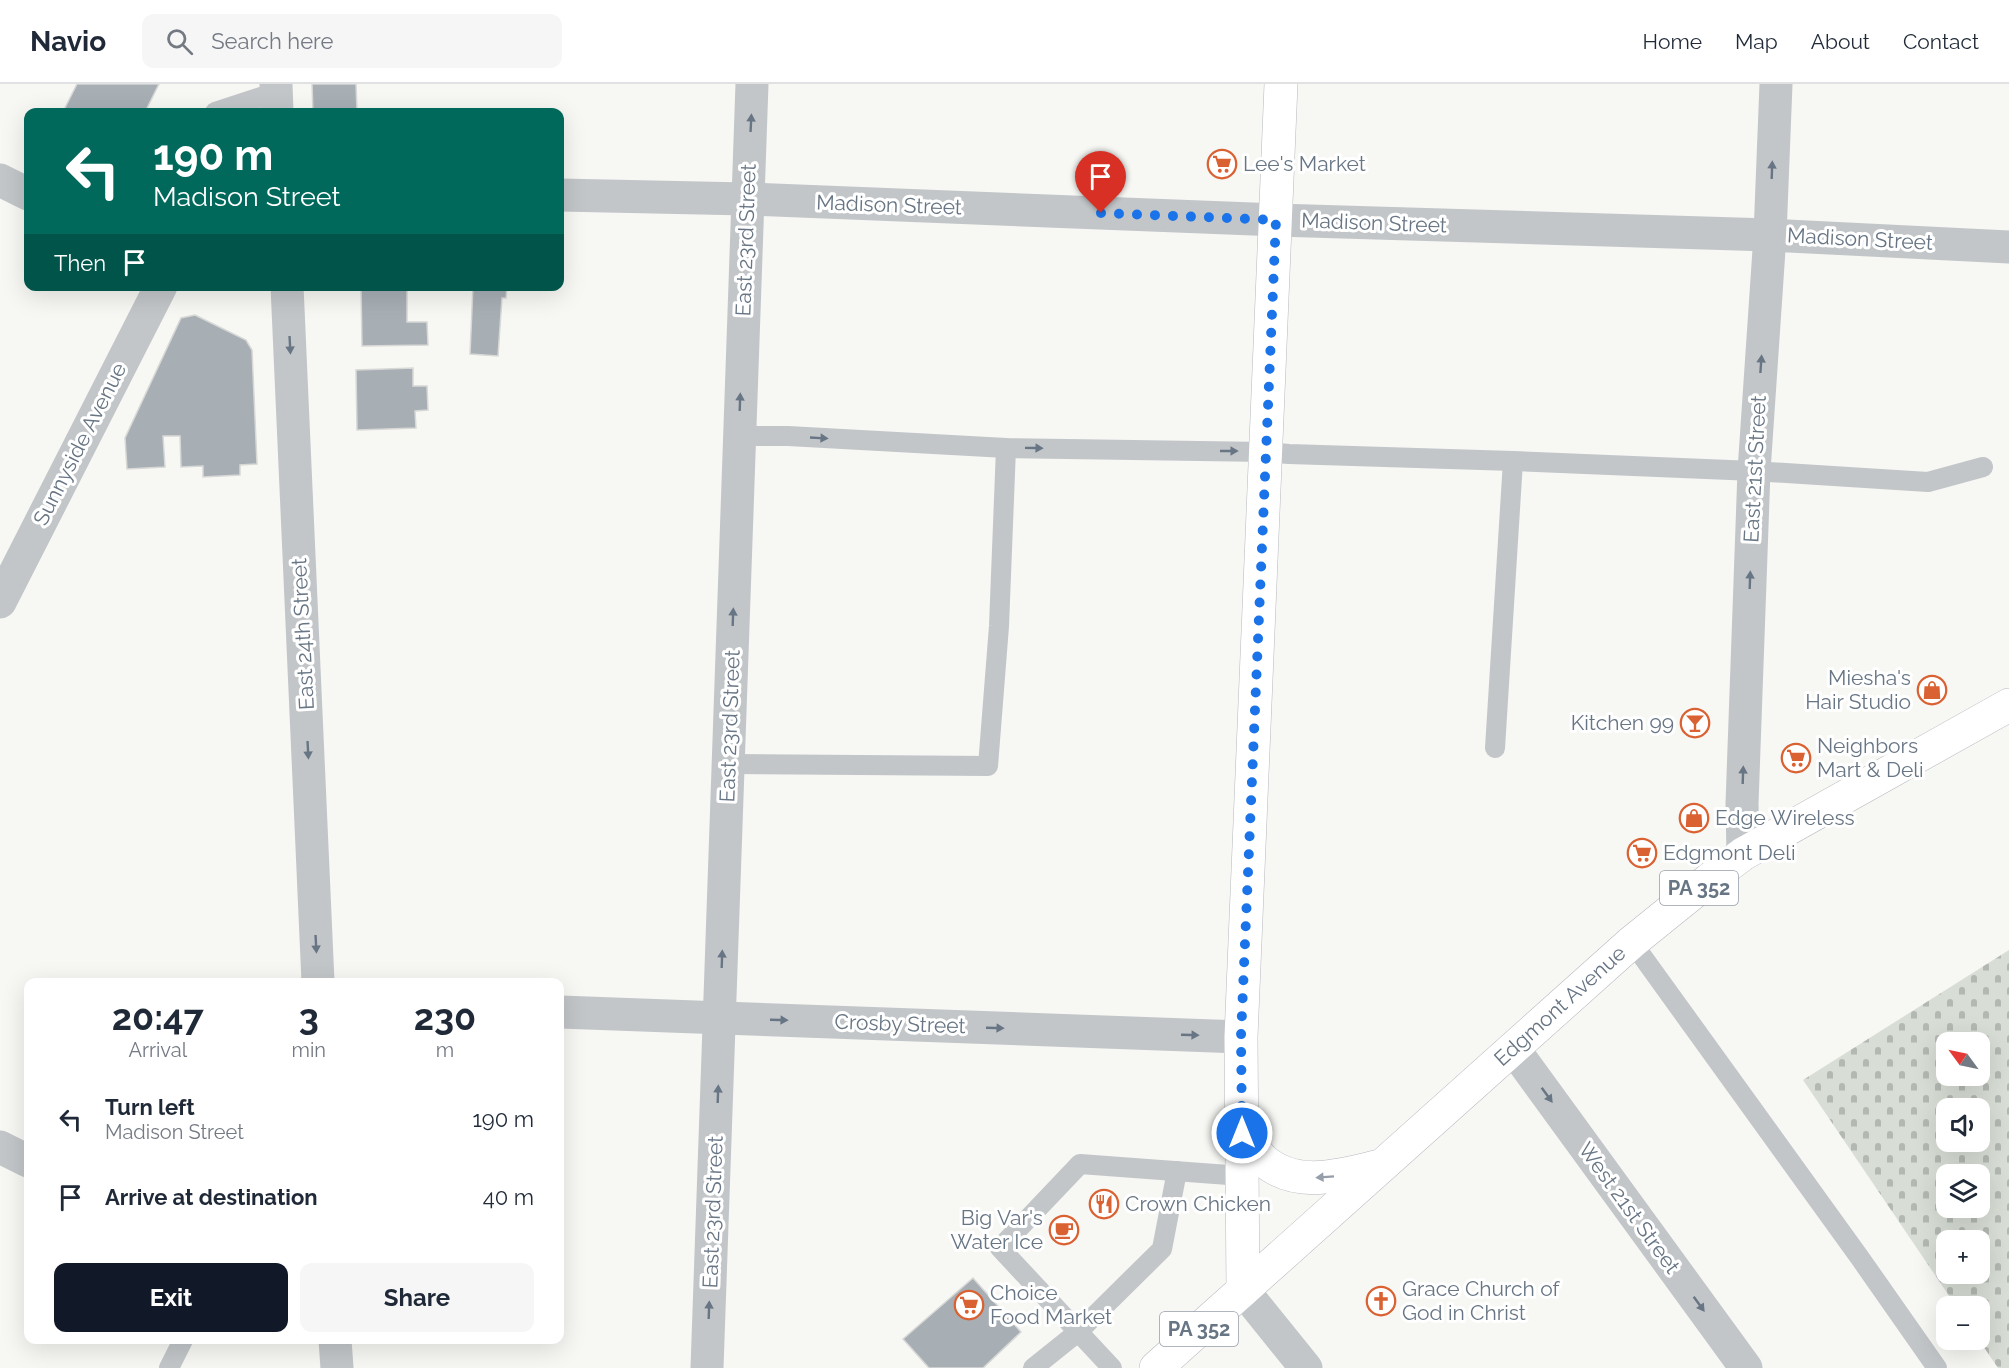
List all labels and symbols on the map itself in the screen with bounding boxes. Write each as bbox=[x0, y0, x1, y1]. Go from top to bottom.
one-way arrow bbox=[746, 113, 755, 132]
supermarket icon: Lee's Market bbox=[1206, 148, 1238, 180]
pin bbox=[1075, 151, 1126, 213]
place label: Lee's Market bbox=[1243, 151, 1366, 176]
one-way arrow bbox=[1768, 160, 1777, 179]
street label: East 23rd Street bbox=[730, 163, 761, 317]
street label: Madison Street bbox=[816, 189, 962, 220]
street label: Madison Street bbox=[1301, 207, 1447, 238]
street label: Madison Street bbox=[1787, 222, 1934, 255]
one-way arrow bbox=[285, 335, 294, 354]
one-way arrow bbox=[1756, 355, 1766, 374]
street label: Sunnyside Avenue bbox=[28, 358, 131, 529]
one-way arrow bbox=[736, 392, 745, 411]
street label: East 21st Street bbox=[1738, 395, 1771, 543]
one-way arrow bbox=[809, 433, 828, 442]
one-way arrow bbox=[1025, 443, 1044, 453]
one-way arrow bbox=[1220, 446, 1239, 456]
street label: East 24th Street bbox=[286, 557, 319, 711]
one-way arrow bbox=[1745, 571, 1755, 590]
one-way arrow bbox=[729, 608, 738, 627]
street label: East 23rd Street bbox=[714, 649, 745, 803]
place label: Miesha's Hair Studio bbox=[1805, 665, 1911, 714]
shop icon: Miesha's Hair Studio bbox=[1916, 674, 1948, 706]
bar icon: Kitchen 99 bbox=[1679, 707, 1711, 739]
place label: Kitchen 99 bbox=[1571, 710, 1674, 735]
place label: Neighbors Mart & Deli bbox=[1817, 733, 1924, 782]
one-way arrow bbox=[303, 740, 312, 759]
supermarket icon: Neighbors Mart & Deli bbox=[1780, 742, 1812, 774]
one-way arrow bbox=[1739, 765, 1748, 784]
shop icon: Edge Wireless bbox=[1678, 802, 1710, 834]
place label: Edge Wireless bbox=[1715, 805, 1855, 830]
supermarket icon: Edgmont Deli bbox=[1626, 837, 1658, 869]
place label: Edgmont Deli bbox=[1663, 840, 1795, 865]
road number: PA 352 bbox=[1660, 871, 1738, 905]
one-way arrow bbox=[312, 935, 321, 954]
street label: Edgmont Avenue bbox=[1489, 940, 1630, 1071]
one-way arrow bbox=[718, 950, 727, 969]
street label: Crosby Street bbox=[834, 1009, 966, 1038]
one-way arrow bbox=[769, 1015, 788, 1024]
one-way arrow bbox=[985, 1023, 1004, 1032]
one-way arrow bbox=[1180, 1030, 1199, 1039]
north arrow bbox=[1936, 1032, 1990, 1086]
one-way arrow bbox=[713, 1084, 722, 1103]
one-way arrow bbox=[1541, 1088, 1553, 1103]
position arrow bbox=[1210, 1101, 1274, 1165]
street label: East 23rd Street bbox=[697, 1135, 728, 1289]
street label: West 21st Street bbox=[1573, 1137, 1685, 1278]
one-way arrow bbox=[1316, 1172, 1335, 1182]
restaurant icon: Crown Chicken bbox=[1088, 1188, 1120, 1220]
place label: Crown Chicken bbox=[1125, 1191, 1271, 1216]
place label: Big Var's Water Ice bbox=[951, 1205, 1043, 1254]
cafe icon: Big Var's Water Ice bbox=[1048, 1214, 1080, 1246]
place label: Grace Church of God in Christ bbox=[1402, 1276, 1561, 1325]
place label: Choice Food Market bbox=[990, 1280, 1112, 1329]
church icon: Grace Church of God in Christ bbox=[1365, 1285, 1397, 1317]
supermarket icon: Choice Food Market bbox=[953, 1289, 985, 1321]
one-way arrow bbox=[1693, 1295, 1705, 1311]
one-way arrow bbox=[705, 1300, 714, 1319]
road number: PA 352 bbox=[1160, 1312, 1238, 1346]

